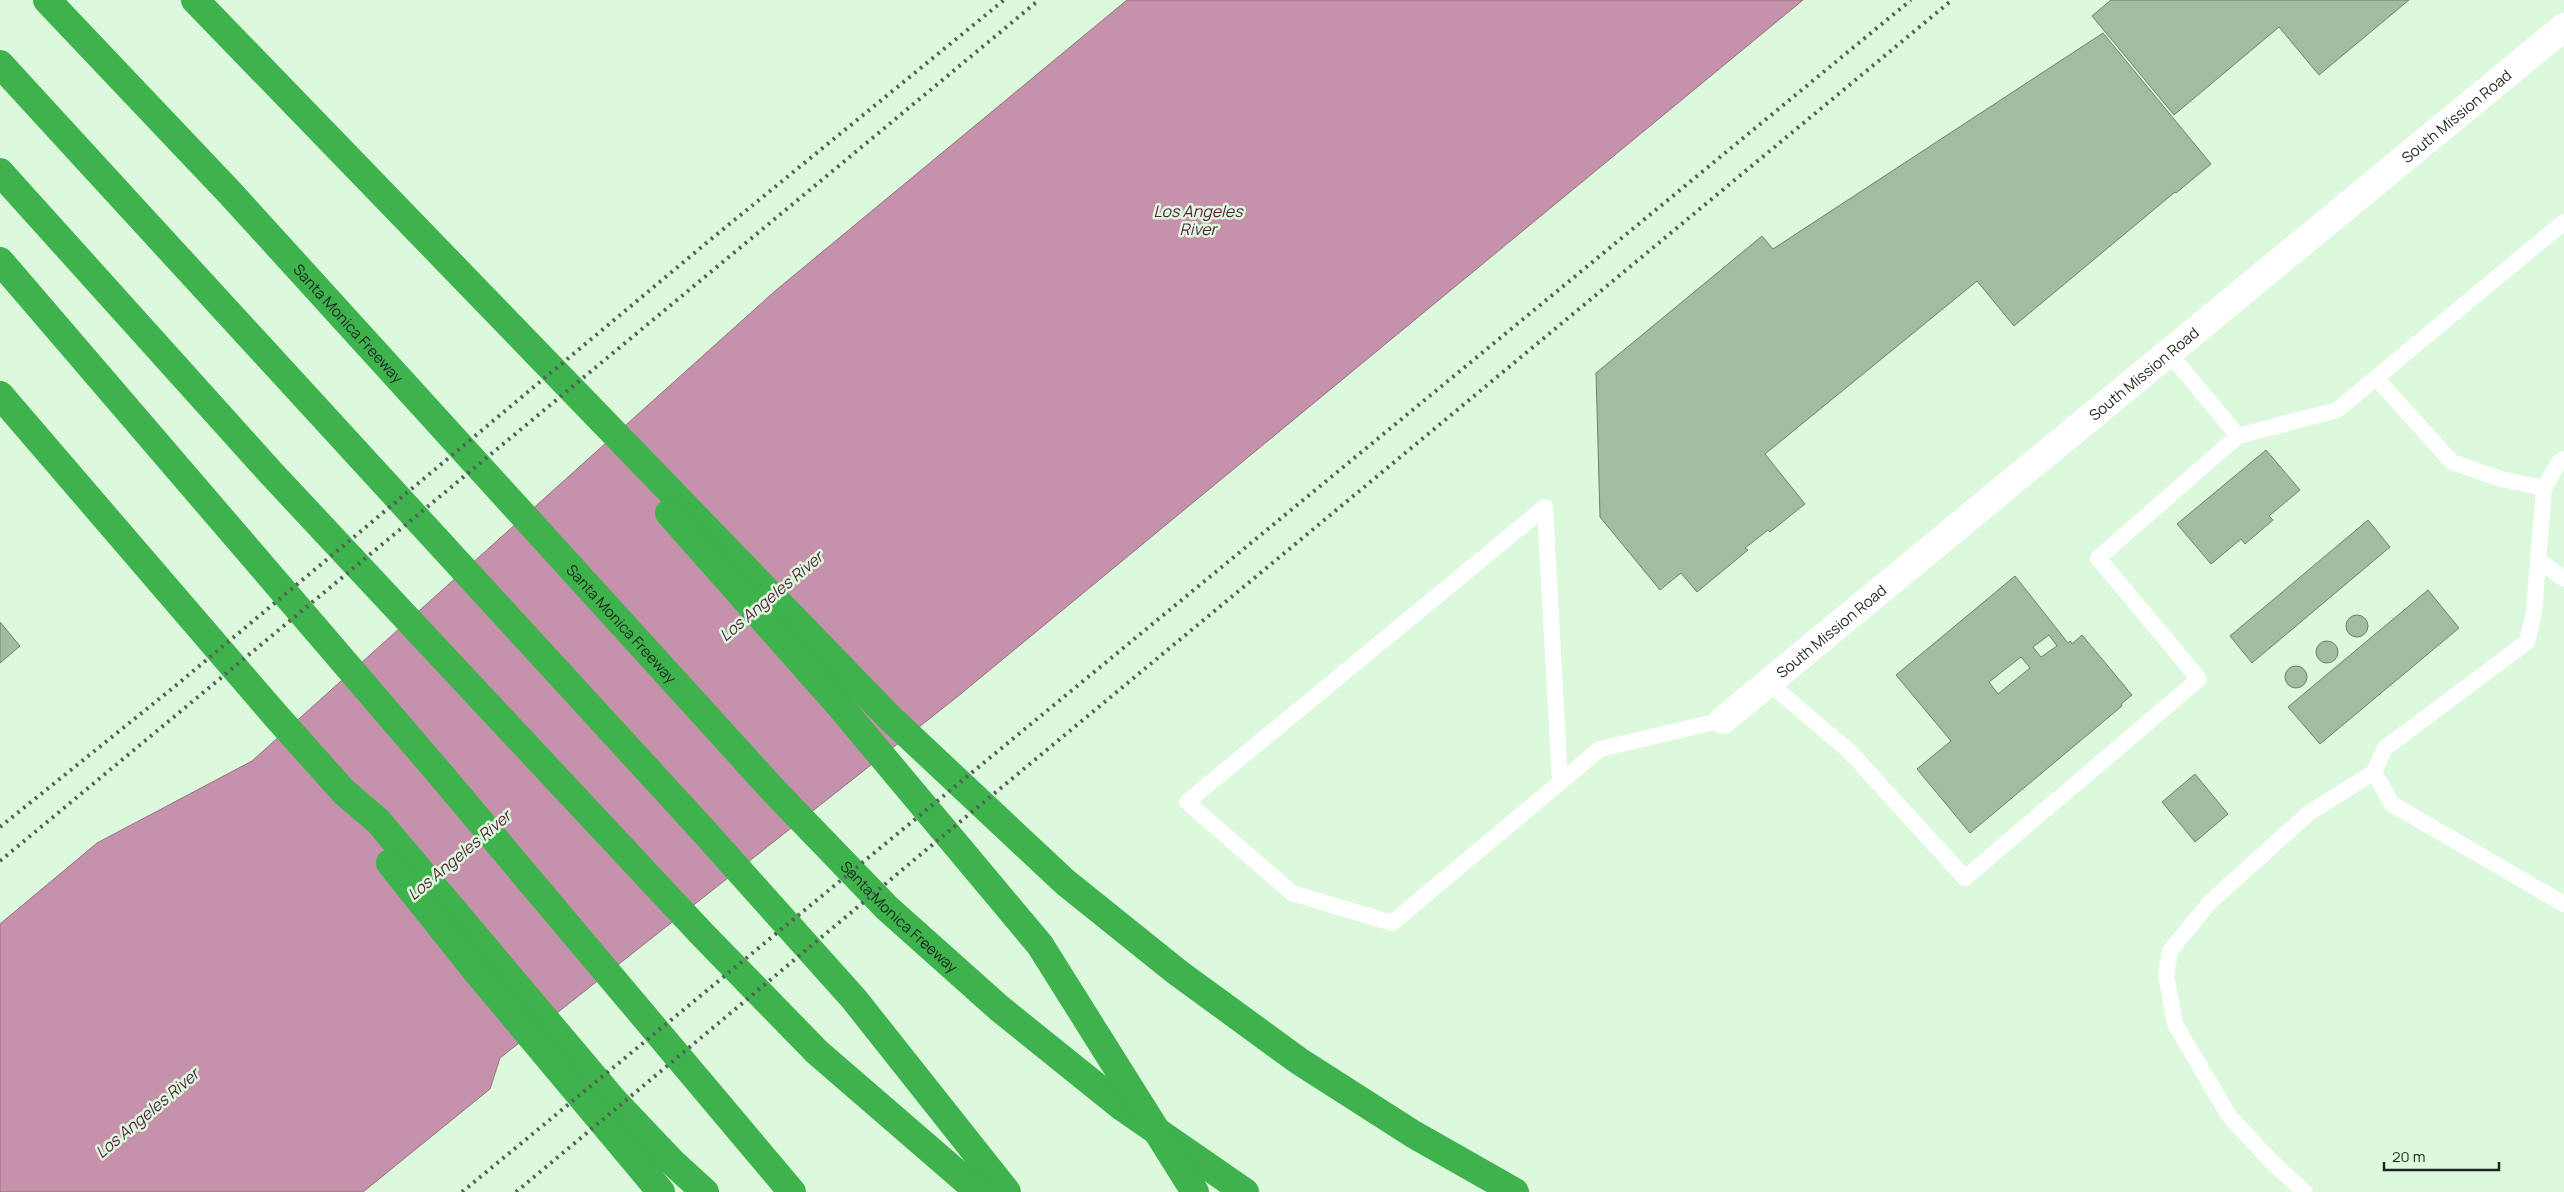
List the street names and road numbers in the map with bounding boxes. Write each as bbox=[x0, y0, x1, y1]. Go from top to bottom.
street label: South Mission Road bbox=[2397, 64, 2516, 167]
street label: Santa Monica Freeway bbox=[289, 259, 408, 387]
street label: South Mission Road bbox=[2084, 322, 2203, 425]
street label: Santa Monica Freeway bbox=[562, 559, 681, 688]
street label: South Mission Road bbox=[1772, 579, 1890, 683]
street label: Santa Monica Freeway bbox=[836, 856, 963, 977]

